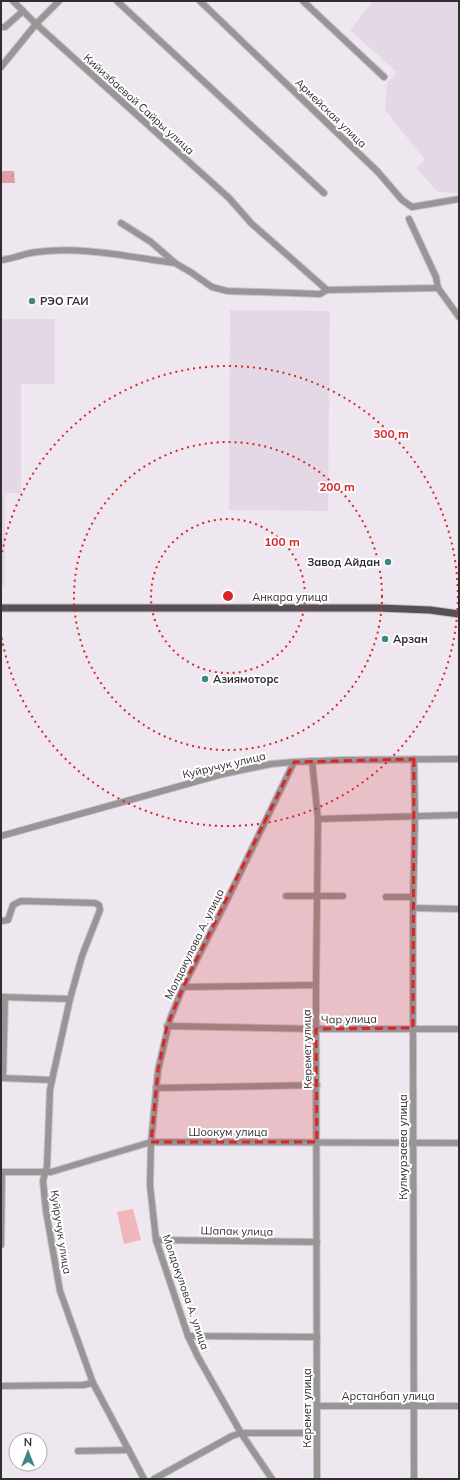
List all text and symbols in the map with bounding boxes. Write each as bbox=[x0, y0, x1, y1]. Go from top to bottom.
street label: Кийизбаевой Сайры улица bbox=[81, 51, 197, 157]
street label: Армейская улица bbox=[292, 75, 370, 151]
place label: РЭО ГАИ bbox=[40, 294, 89, 308]
marker: РЭО ГАИ bbox=[27, 296, 37, 306]
text: 300 m bbox=[373, 426, 409, 441]
text: 200 m bbox=[319, 479, 355, 494]
text: 100 m bbox=[264, 534, 300, 549]
place label: Завод Айдан bbox=[307, 555, 380, 569]
marker: Завод Айдан bbox=[383, 557, 393, 567]
centre of rings bbox=[221, 589, 235, 603]
street label: Анкара улица bbox=[252, 590, 328, 604]
place label: Арзан bbox=[393, 632, 428, 646]
marker: Арзан bbox=[380, 634, 390, 644]
place label: Азиямоторс bbox=[213, 672, 279, 686]
marker: Азиямоторс bbox=[200, 674, 210, 684]
street label: Куйручук улица bbox=[181, 749, 267, 781]
street label: Молдокулова А. улица bbox=[161, 887, 227, 1001]
street label: Керемет улица bbox=[299, 1009, 315, 1089]
street label: Чар улица bbox=[321, 1012, 377, 1026]
street label: Кулмурзаева улица bbox=[396, 1094, 410, 1200]
street label: Шоокум улица bbox=[189, 1125, 267, 1139]
street label: Куйручук улица bbox=[47, 1189, 75, 1275]
street label: Шапак улица bbox=[201, 1223, 273, 1239]
street label: Молдокулова А. улица bbox=[160, 1232, 212, 1352]
street label: Керемет улица bbox=[300, 1368, 314, 1448]
street label: Арстанбап улица bbox=[341, 1389, 435, 1403]
north arrow bbox=[8, 1432, 48, 1472]
text: N bbox=[24, 1435, 32, 1449]

